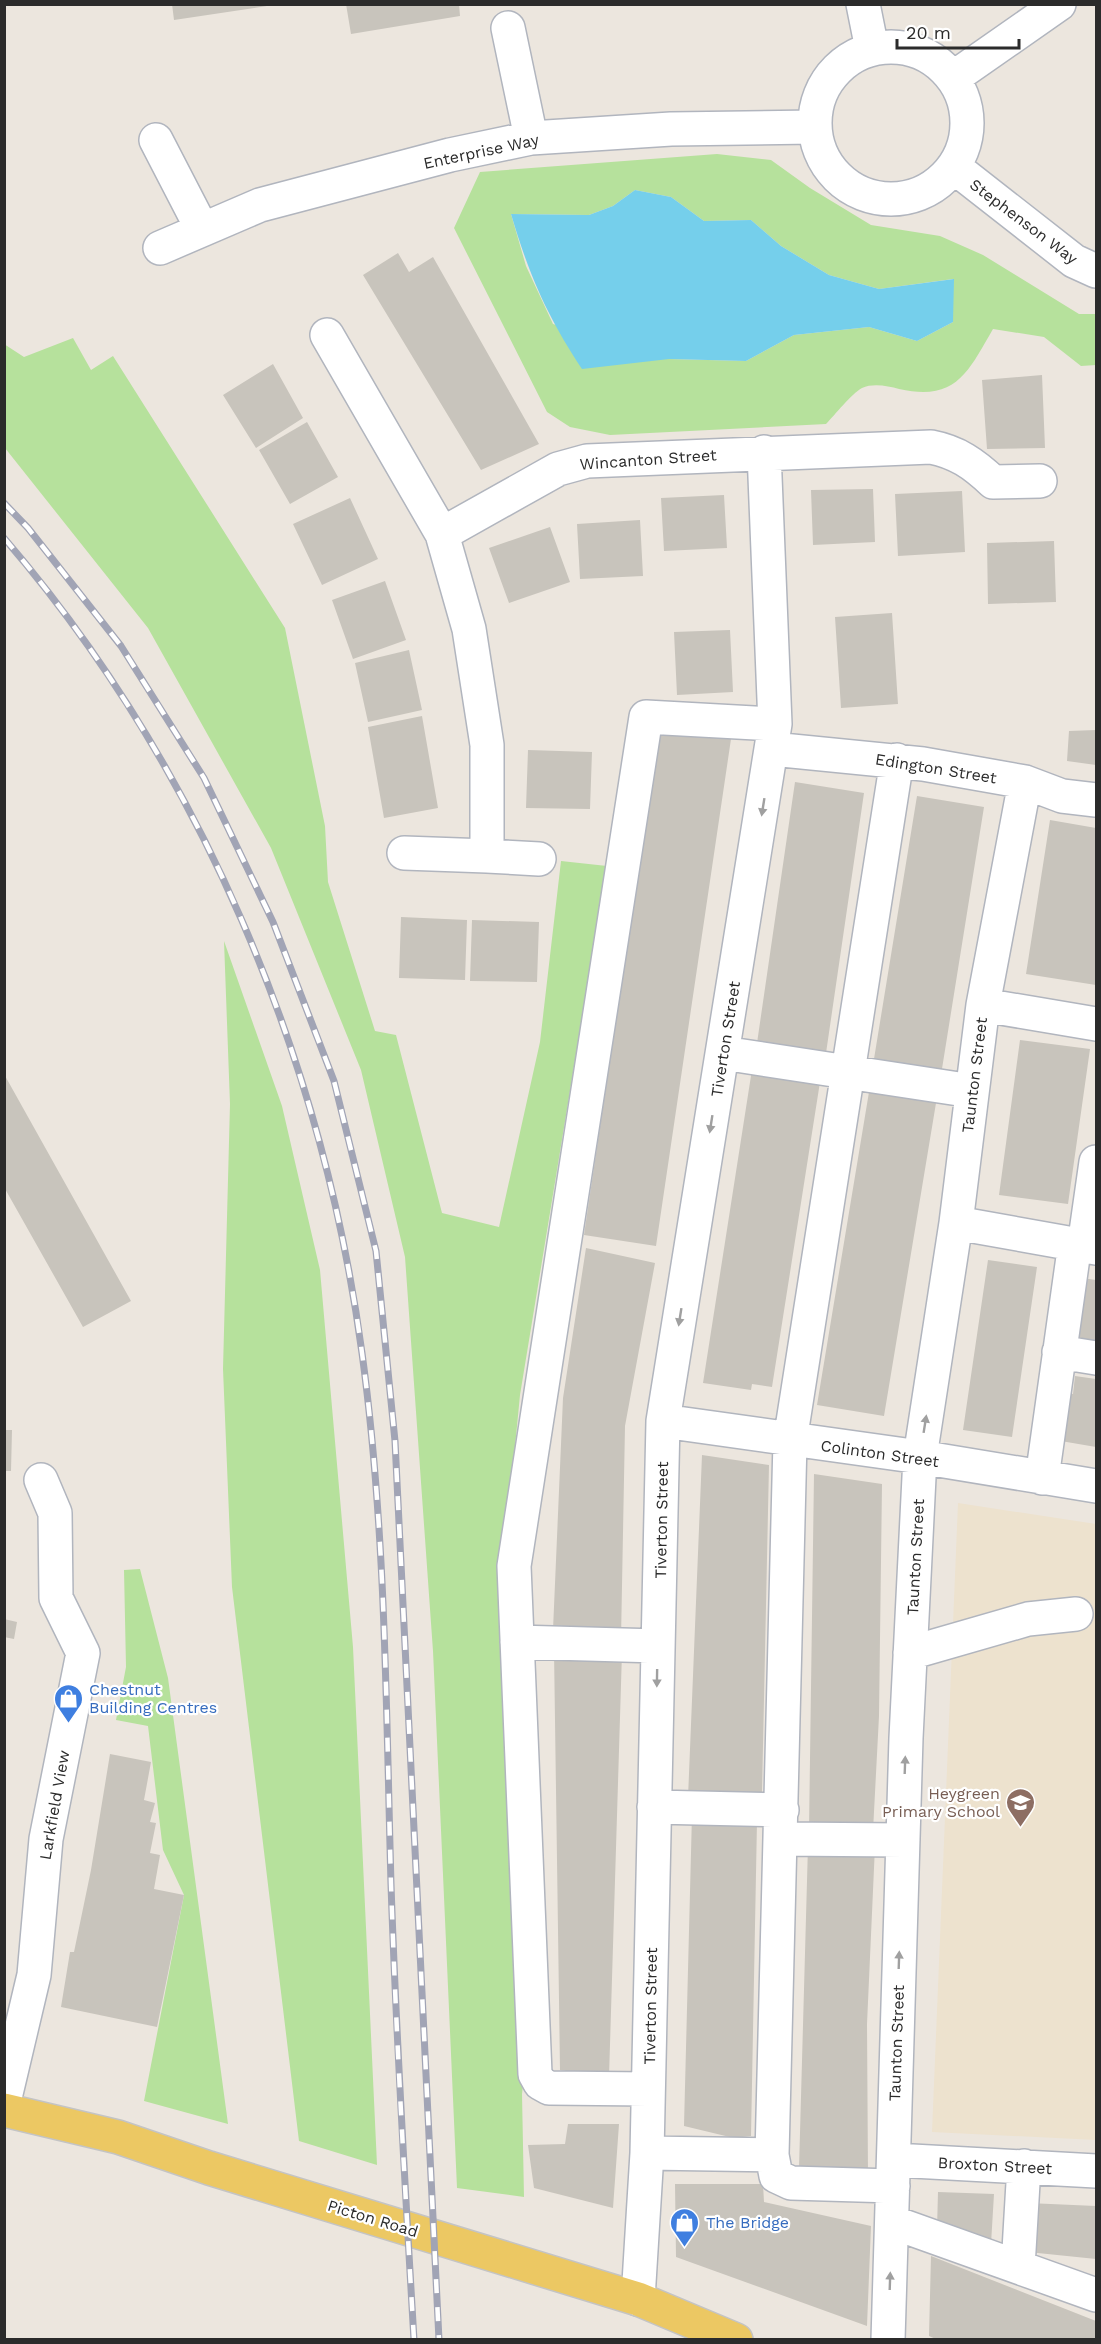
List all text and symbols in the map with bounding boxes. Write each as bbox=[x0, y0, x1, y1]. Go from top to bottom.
scale bar bbox=[897, 12, 1018, 50]
text: 20 m bbox=[906, 22, 951, 43]
street label: Enterprise Way bbox=[422, 130, 541, 173]
street label: Stephenson Way bbox=[966, 175, 1082, 269]
street label: Wincanton Street bbox=[579, 445, 717, 474]
street label: Edington Street bbox=[874, 750, 998, 787]
one-way arrow bbox=[758, 798, 767, 817]
street label: Tiverton Street bbox=[707, 979, 744, 1098]
street label: Taunton Street bbox=[958, 1016, 991, 1134]
one-way arrow bbox=[707, 1115, 716, 1134]
one-way arrow bbox=[675, 1307, 684, 1326]
one-way arrow bbox=[920, 1414, 929, 1433]
street label: Colinton Street bbox=[820, 1436, 941, 1471]
street label: Tiverton Street bbox=[651, 1461, 672, 1579]
street label: Taunton Street bbox=[903, 1498, 928, 1616]
one-way arrow bbox=[652, 1669, 662, 1688]
place label: Chestnut Building Centres bbox=[89, 1680, 217, 1717]
shop icon: Chestnut Building Centres bbox=[52, 1682, 84, 1724]
street label: Larkfield View bbox=[36, 1749, 73, 1861]
one-way arrow bbox=[901, 1756, 910, 1775]
place label: Heygreen Primary School bbox=[882, 1784, 1000, 1821]
school or university icon: Heygreen Primary School bbox=[1005, 1786, 1037, 1828]
street label: Tiverton Street bbox=[640, 1947, 661, 2065]
one-way arrow bbox=[894, 1951, 903, 1970]
street label: Taunton Street bbox=[885, 1984, 908, 2102]
street label: Broxton Street bbox=[937, 2153, 1053, 2178]
street label: Picton Road bbox=[325, 2196, 420, 2241]
shop icon: The Bridge bbox=[669, 2206, 701, 2248]
place label: The Bridge bbox=[706, 2213, 789, 2232]
one-way arrow bbox=[885, 2272, 895, 2291]

